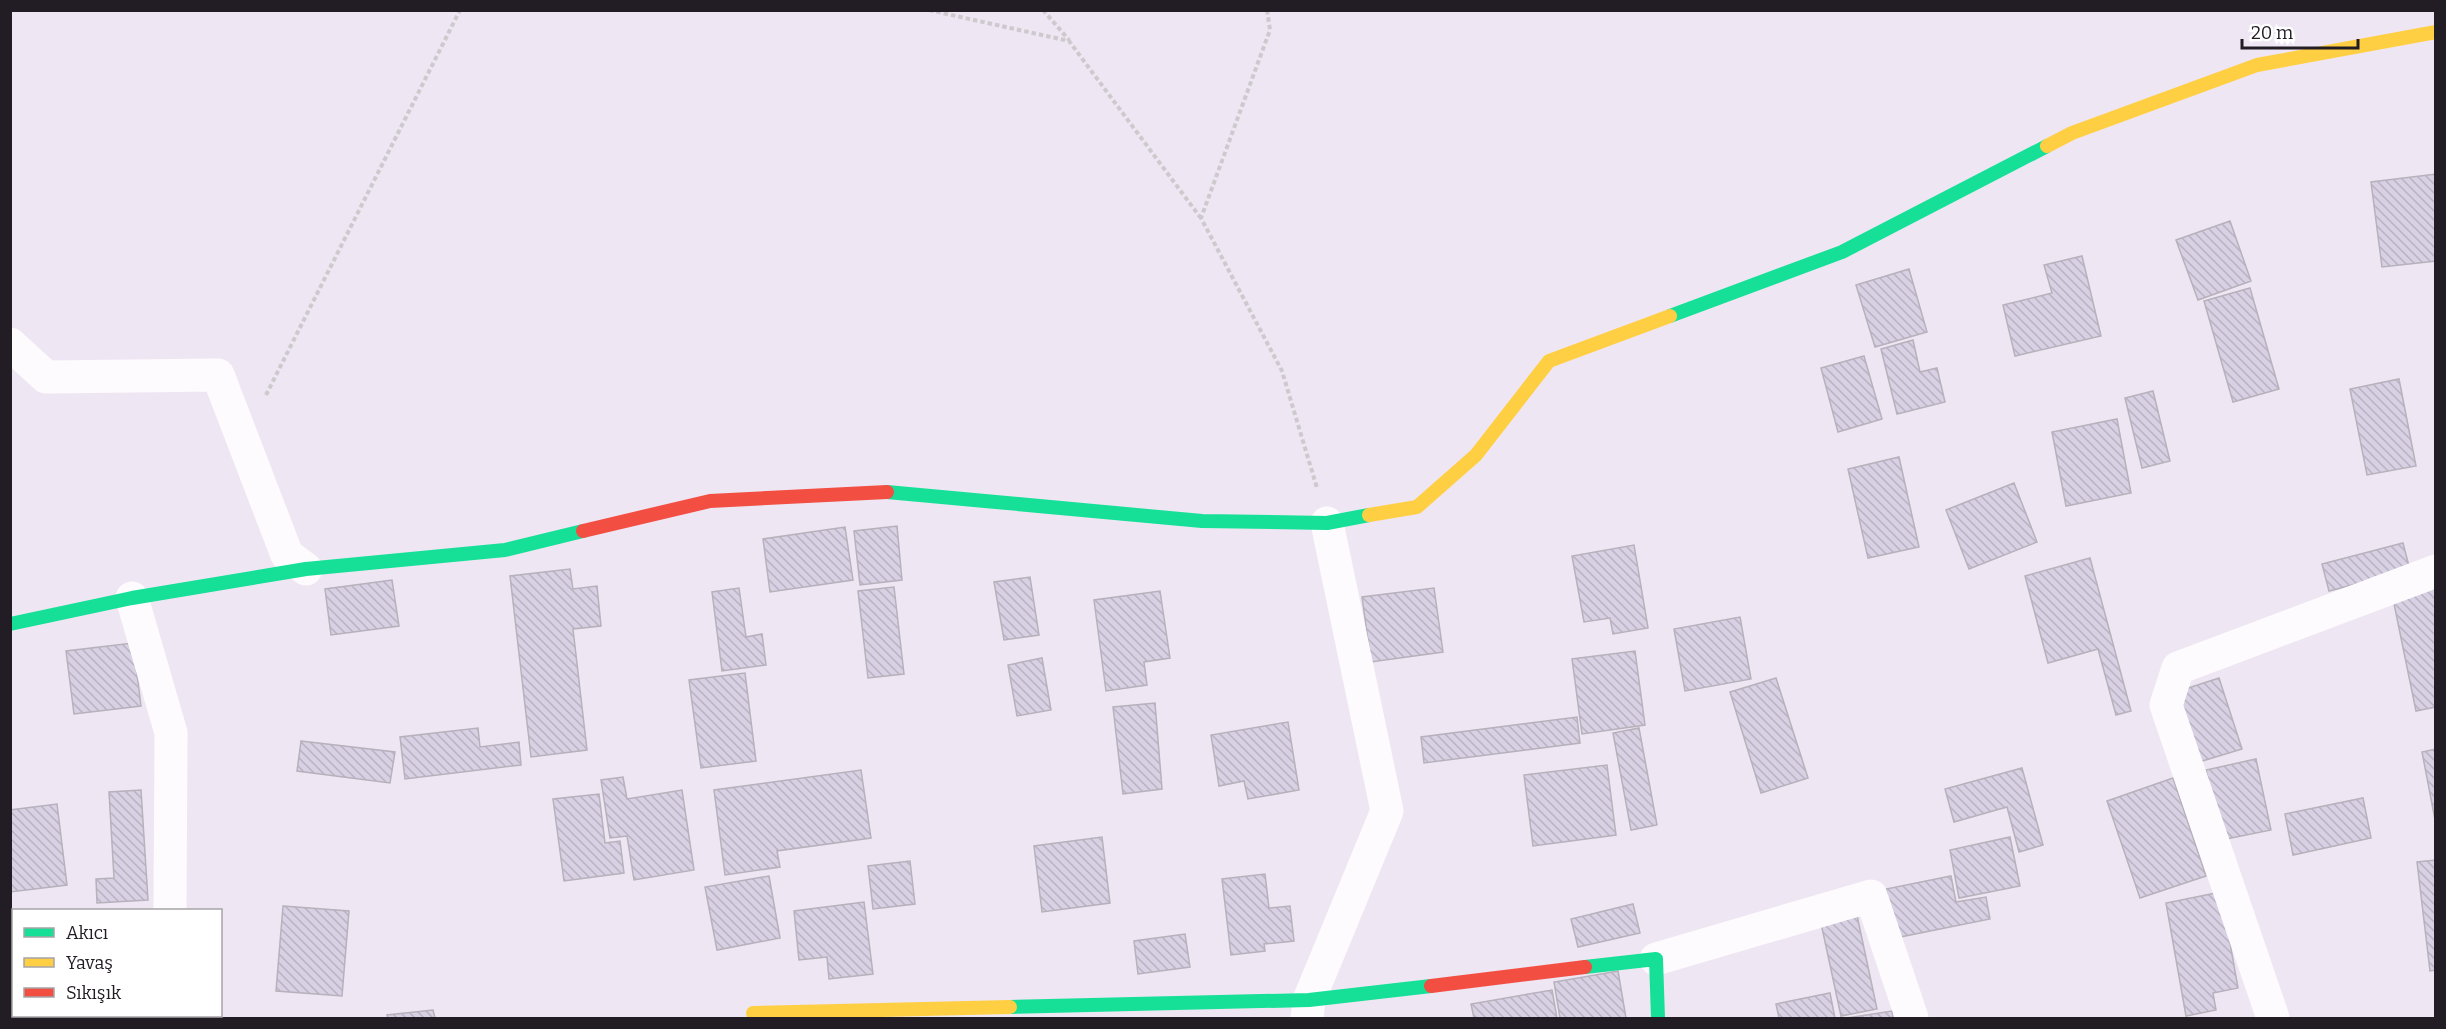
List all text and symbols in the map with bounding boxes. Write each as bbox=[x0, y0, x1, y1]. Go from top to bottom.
scale bar bbox=[2242, 12, 2358, 50]
text: 20 m bbox=[2251, 22, 2293, 44]
legend bbox=[12, 909, 222, 1017]
text: Akıcı bbox=[66, 922, 108, 944]
text: Yavaş bbox=[66, 952, 113, 974]
text: Sıkışık bbox=[66, 982, 122, 1004]

